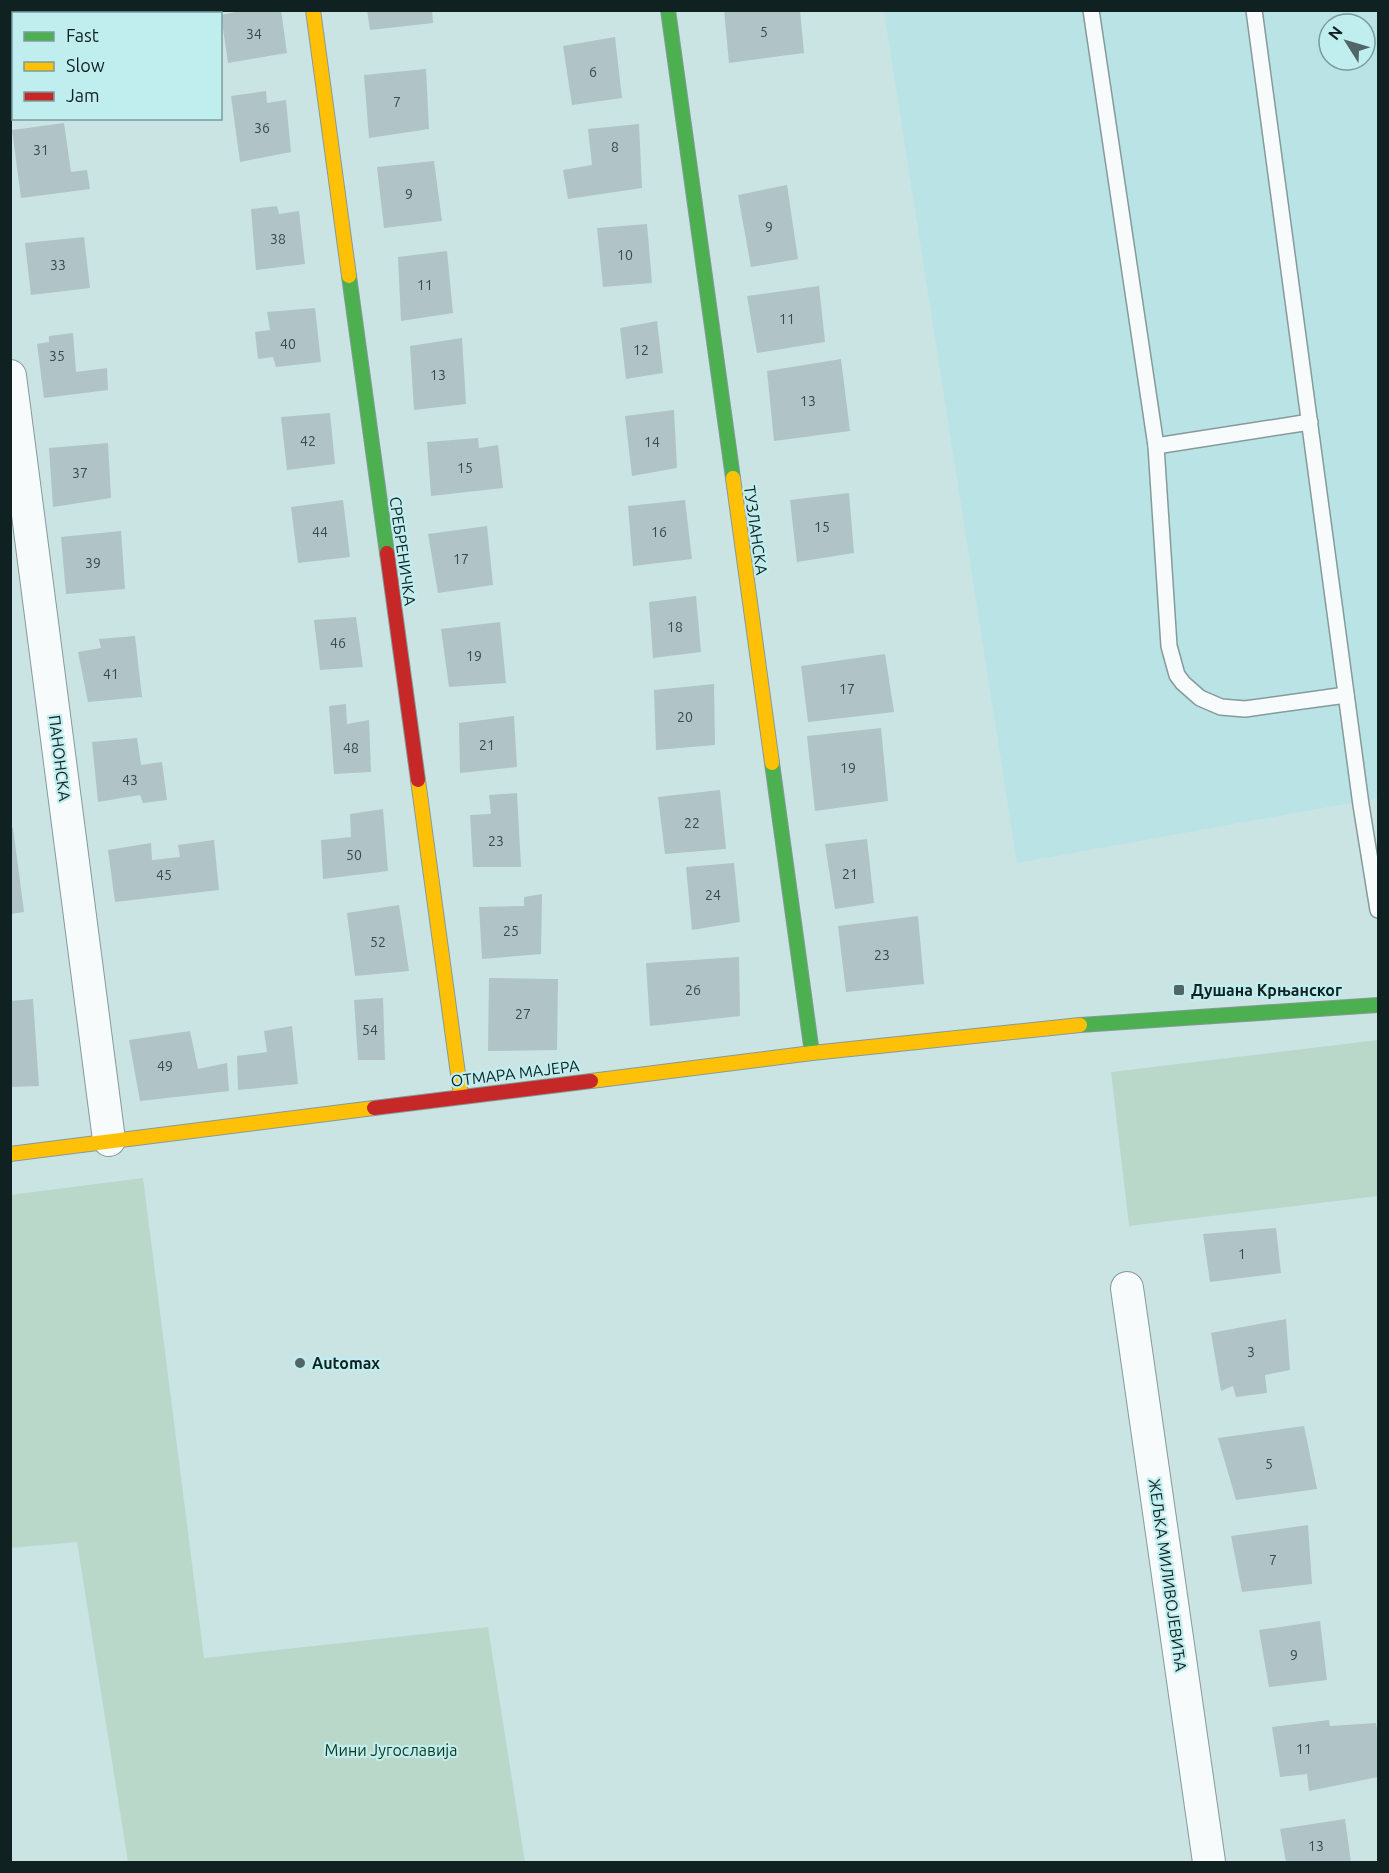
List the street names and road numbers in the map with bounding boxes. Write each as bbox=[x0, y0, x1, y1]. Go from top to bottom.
street label: ТУЗЛАНСКА bbox=[741, 484, 771, 576]
street label: СРЕБРЕНИЧКА bbox=[386, 495, 420, 607]
street label: ПАНОНСКА bbox=[46, 714, 74, 803]
street label: ОТМАРА МАЈЕРА bbox=[450, 1056, 581, 1090]
street label: ЖЕЉКА МИЛИВОЈЕВИЋА bbox=[1146, 1478, 1191, 1673]

